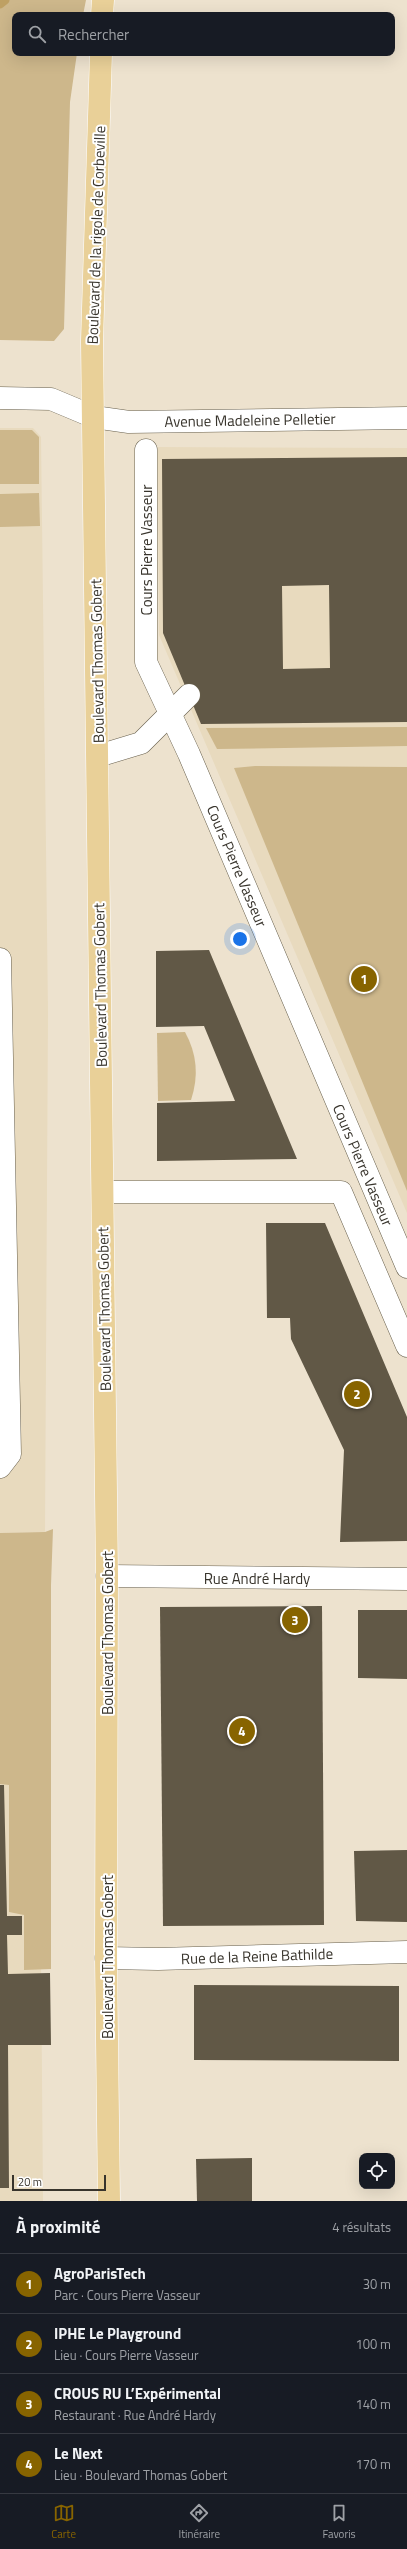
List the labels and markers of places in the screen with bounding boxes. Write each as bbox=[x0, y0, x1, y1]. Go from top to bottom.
pin: 1 bbox=[351, 964, 377, 994]
pin: 2 bbox=[344, 1379, 370, 1409]
pin: 3 bbox=[282, 1605, 308, 1635]
pin: 4 bbox=[229, 1716, 255, 1746]

